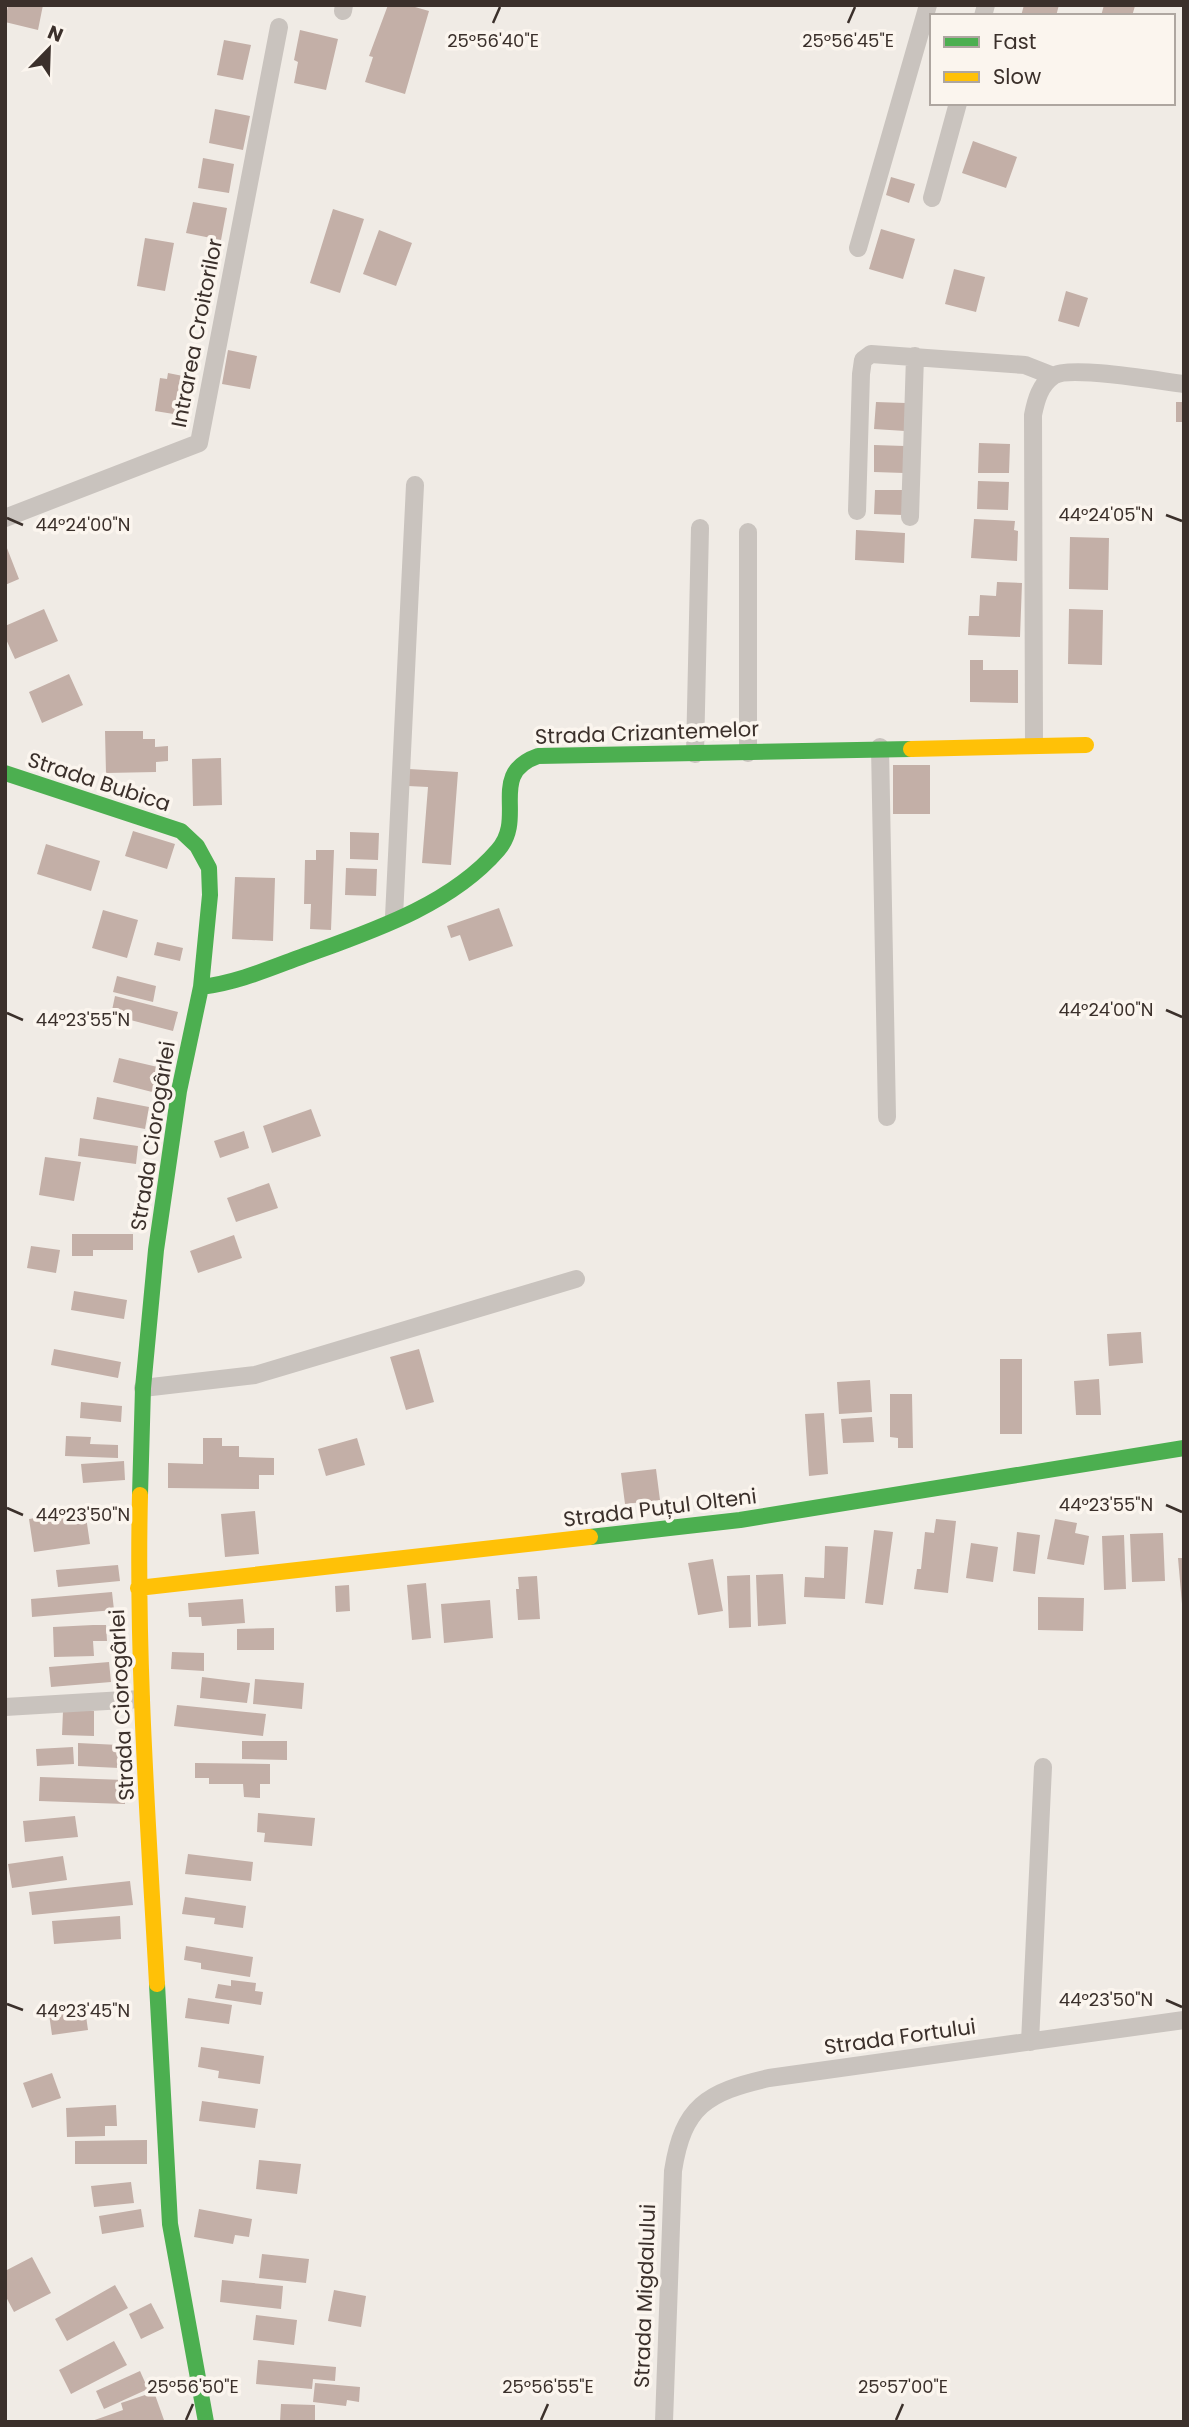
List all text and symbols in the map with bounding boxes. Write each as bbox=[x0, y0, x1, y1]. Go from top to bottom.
north arrow bbox=[14, 14, 84, 84]
legend bbox=[930, 14, 1175, 105]
text: N bbox=[44, 19, 67, 49]
text: Fast bbox=[993, 27, 1036, 56]
text: 25°56'40"E bbox=[447, 28, 539, 53]
text: 25°56'45"E bbox=[802, 28, 894, 53]
text: Slow bbox=[993, 62, 1041, 91]
street label: Intrarea Croitorilor bbox=[164, 236, 229, 430]
text: 44°24'05"N bbox=[1058, 502, 1154, 527]
text: 44°24'00"N bbox=[35, 512, 131, 537]
street label: Strada Crizantemelor bbox=[534, 714, 760, 751]
street label: Strada Bubica bbox=[24, 745, 174, 818]
text: 44°24'00"N bbox=[1058, 997, 1154, 1022]
text: 44°23'55"N bbox=[36, 1007, 130, 1032]
street label: Strada Ciorogârlei bbox=[123, 1039, 182, 1233]
street label: Strada Puțul Olteni bbox=[562, 1481, 758, 1534]
text: 44°23'55"N bbox=[1059, 1492, 1153, 1517]
text: 44°23'50"N bbox=[36, 1502, 130, 1527]
street label: Strada Ciorogârlei bbox=[102, 1609, 141, 1801]
text: 44°23'50"N bbox=[1059, 1987, 1153, 2012]
text: 44°23'45"N bbox=[36, 1998, 130, 2023]
street label: Strada Fortului bbox=[822, 2012, 978, 2061]
street label: Strada Migdalului bbox=[627, 2203, 662, 2389]
text: 25°56'50"E bbox=[147, 2374, 239, 2399]
text: 25°56'55"E bbox=[502, 2374, 594, 2399]
text: 25°57'00"E bbox=[858, 2374, 948, 2399]

